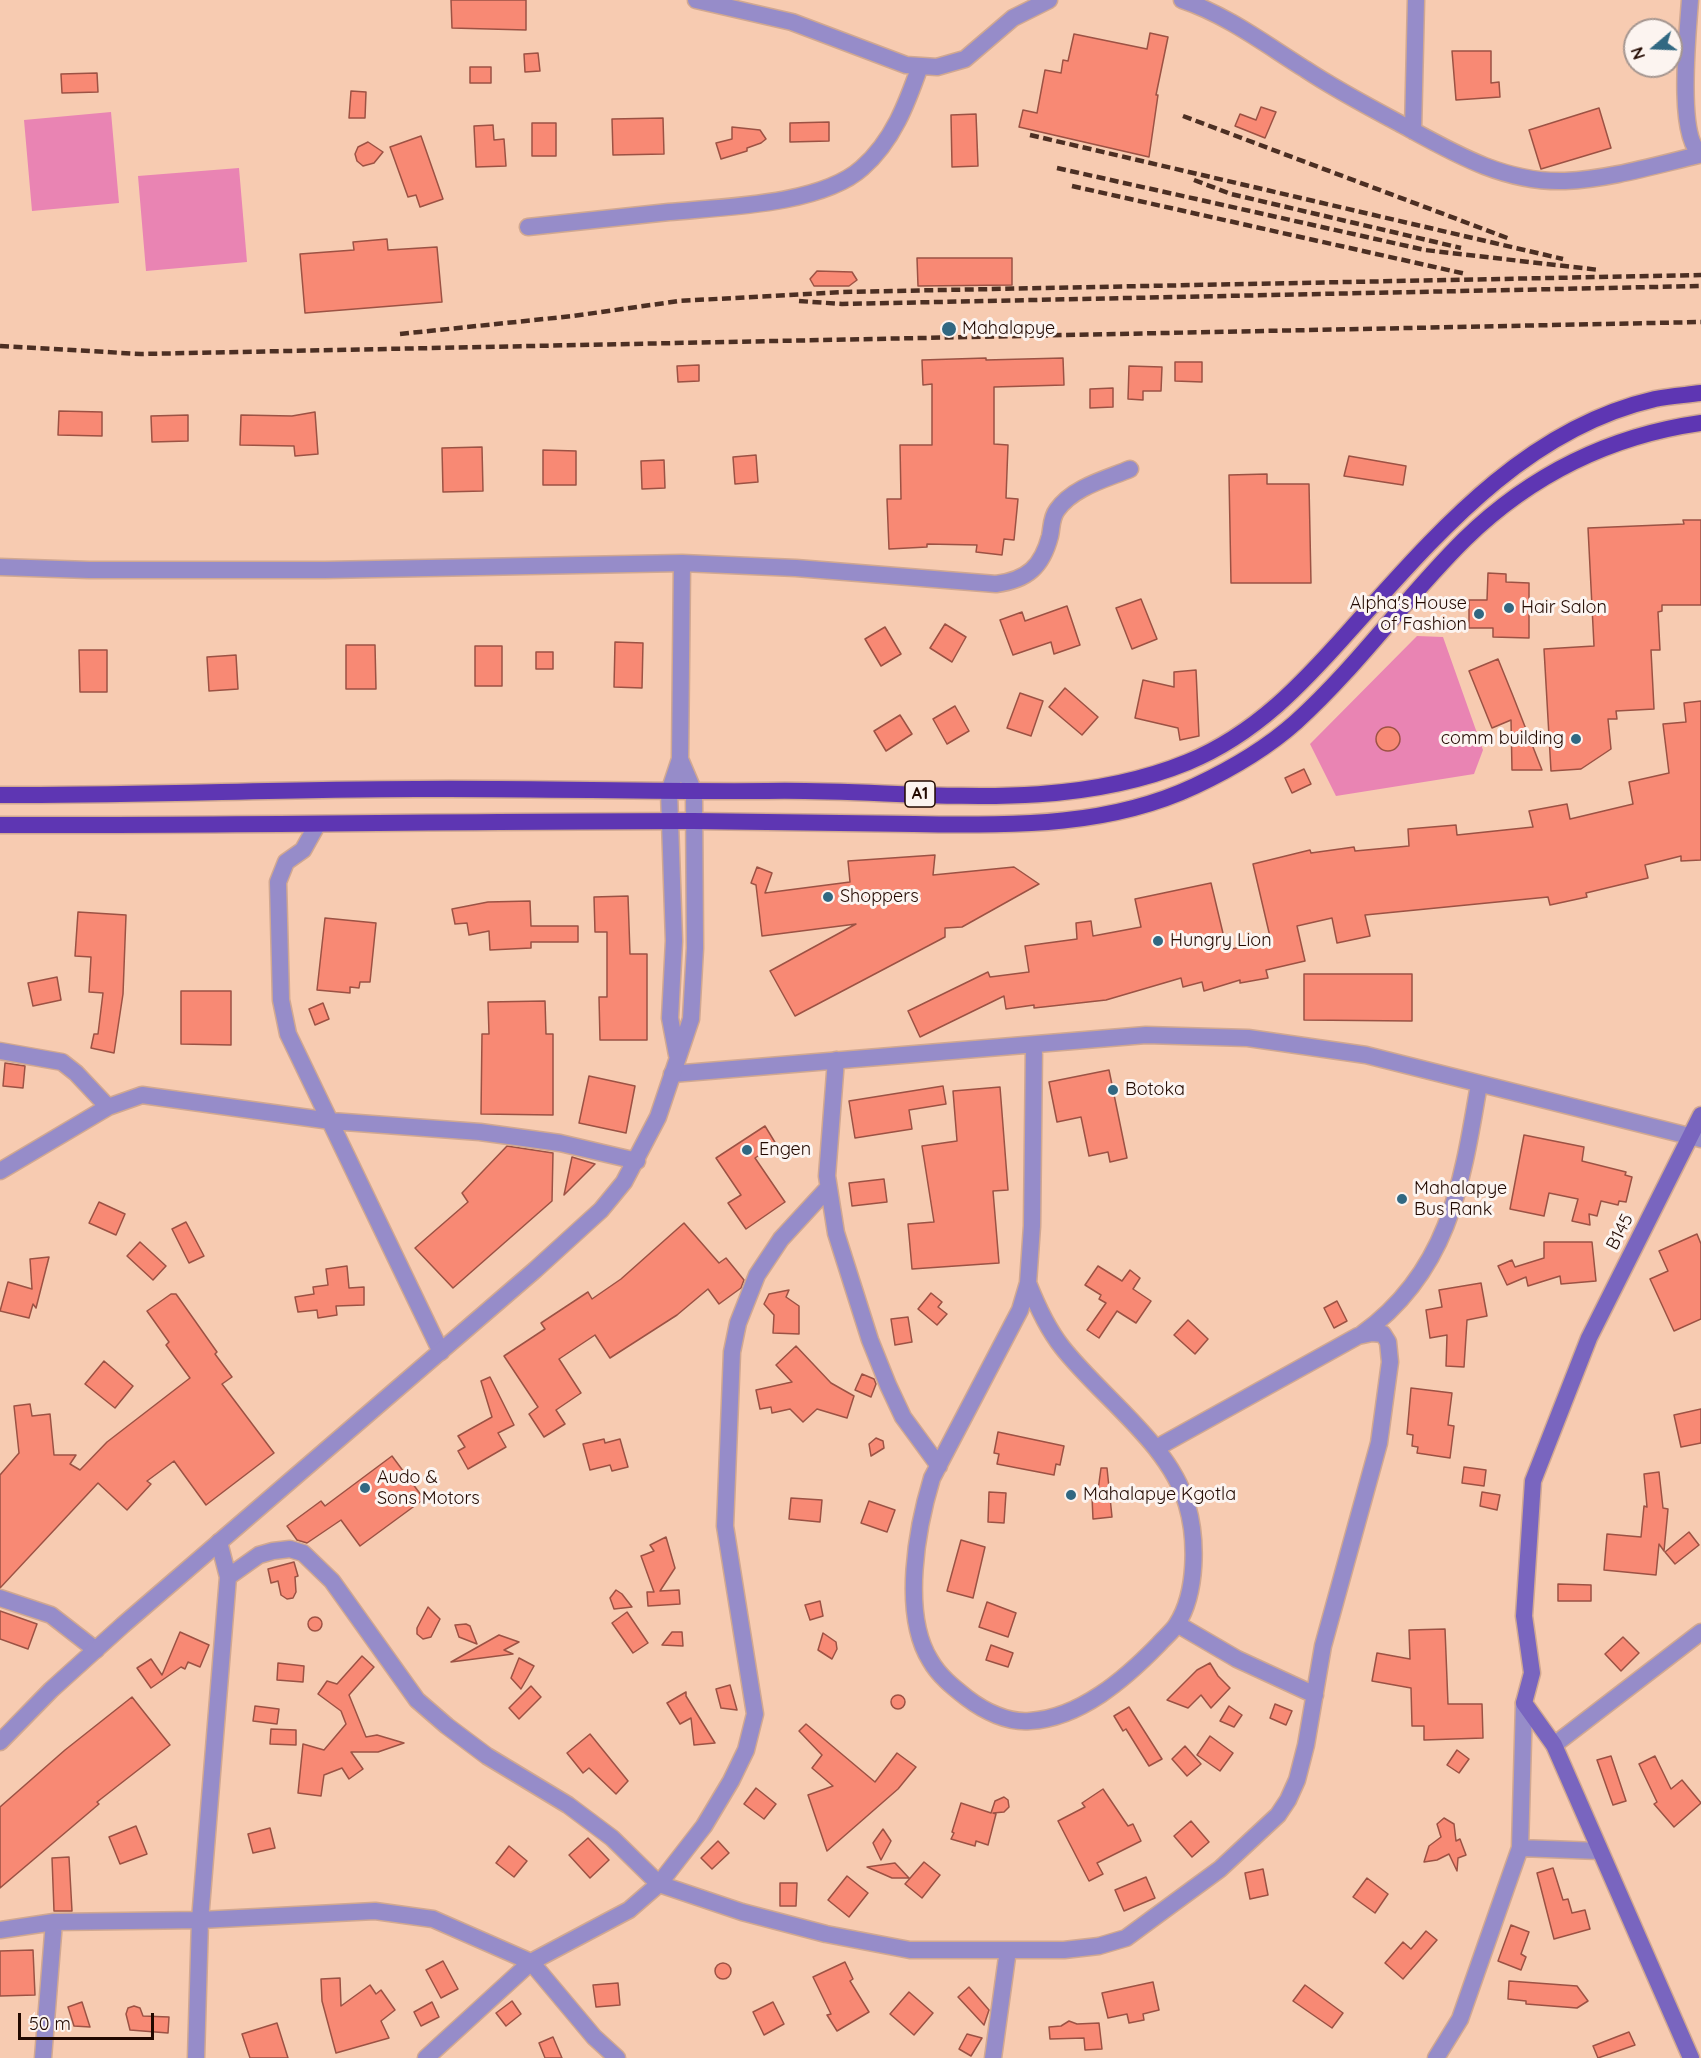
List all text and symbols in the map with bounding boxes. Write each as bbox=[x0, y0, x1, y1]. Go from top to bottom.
north arrow bbox=[1623, 18, 1683, 78]
text: N bbox=[1627, 44, 1649, 62]
place label: Mahalapye bbox=[962, 318, 1055, 340]
marker: Mahalapye bbox=[940, 320, 958, 338]
place label: Alpha's House of Fashion bbox=[1350, 593, 1467, 636]
place label: Hair Salon bbox=[1521, 597, 1607, 619]
marker: Hair Salon bbox=[1502, 601, 1516, 615]
marker: Alpha's House of Fashion bbox=[1472, 607, 1486, 621]
place label: comm building bbox=[1441, 728, 1564, 750]
marker: comm building bbox=[1569, 732, 1583, 746]
road number: A1 bbox=[905, 781, 935, 807]
place label: Shoppers bbox=[840, 886, 919, 908]
marker: Shoppers bbox=[821, 890, 835, 904]
place label: Hungry Lion bbox=[1170, 930, 1272, 952]
marker: Hungry Lion bbox=[1151, 934, 1165, 948]
place label: Botoka bbox=[1125, 1079, 1185, 1101]
marker: Botoka bbox=[1106, 1083, 1120, 1097]
place label: Engen bbox=[759, 1139, 811, 1161]
marker: Engen bbox=[740, 1143, 754, 1157]
place label: Mahalapye Bus Rank bbox=[1414, 1178, 1507, 1220]
marker: Mahalapye Bus Rank bbox=[1395, 1192, 1409, 1206]
street label: B145 bbox=[1602, 1210, 1638, 1254]
place label: Audo & Sons Motors bbox=[377, 1467, 480, 1510]
marker: Audo & Sons Motors bbox=[358, 1481, 372, 1495]
place label: Mahalapye Kgotla bbox=[1083, 1484, 1236, 1506]
marker: Mahalapye Kgotla bbox=[1064, 1488, 1078, 1502]
scale bar bbox=[21, 2001, 158, 2039]
text: 50 m bbox=[29, 2012, 71, 2035]

